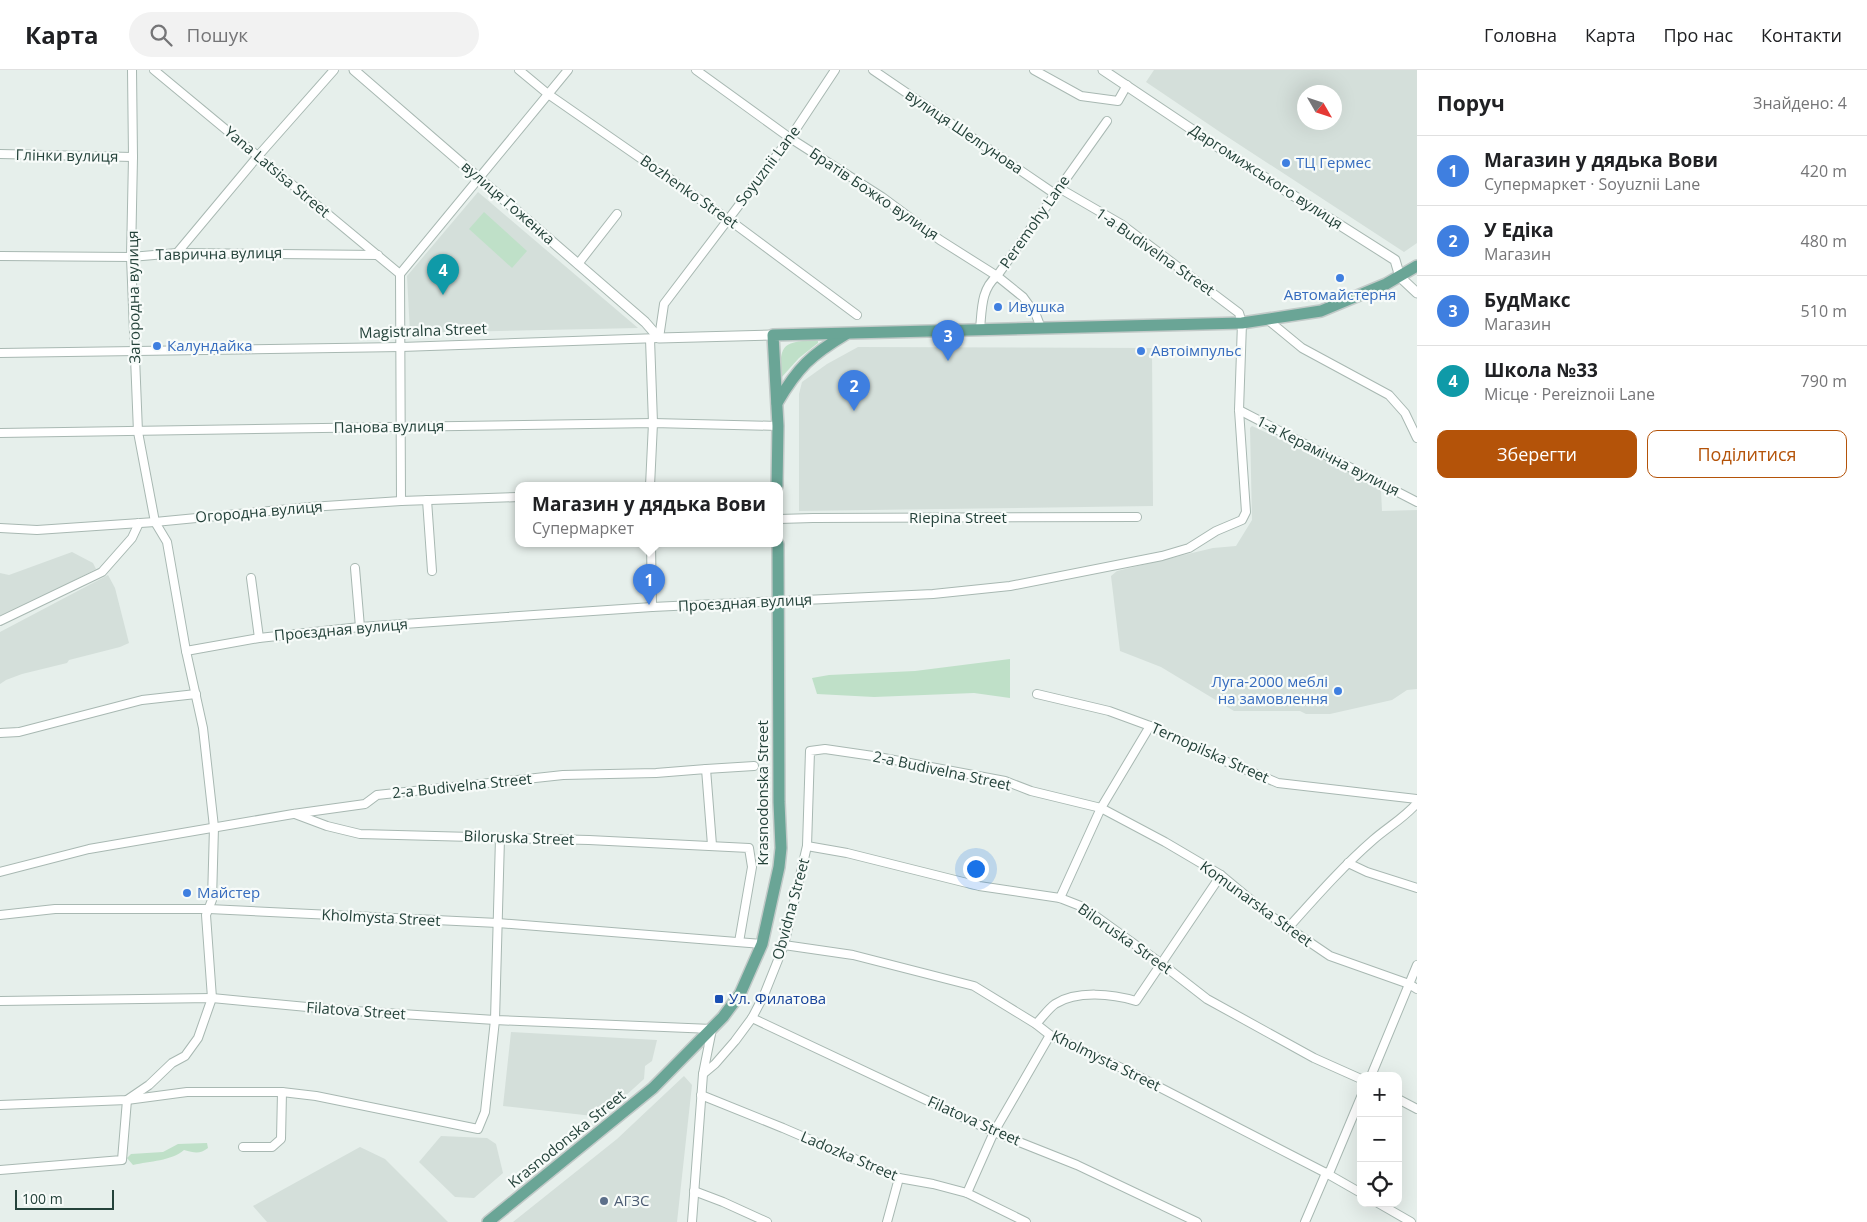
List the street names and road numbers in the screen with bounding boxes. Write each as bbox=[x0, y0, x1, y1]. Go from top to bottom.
street label: вулиця Шелгунова bbox=[902, 84, 1027, 178]
street label: Даргомижського вулиця bbox=[1186, 119, 1347, 233]
street label: Yana Latsisa Street bbox=[221, 121, 335, 221]
street label: Soyuznii Lane bbox=[730, 121, 804, 210]
street label: Братів Божко вулиця bbox=[806, 142, 943, 244]
street label: Глінки вулиця bbox=[15, 144, 119, 166]
street label: Bozhenko Street bbox=[637, 150, 743, 232]
street label: вулиця Гоженка bbox=[458, 156, 560, 248]
street label: Peremohy Lane bbox=[995, 171, 1074, 272]
street label: 1-a Budivelna Street bbox=[1092, 203, 1219, 300]
street label: Загородна вулиця bbox=[122, 230, 144, 364]
street label: Таврична вулиця bbox=[155, 242, 282, 264]
street label: Magistralna Street bbox=[359, 318, 487, 342]
street label: 1-а Керамічна вулиця bbox=[1253, 410, 1404, 500]
street label: Панова вулиця bbox=[334, 415, 444, 437]
street label: Огородна вулиця bbox=[194, 495, 323, 527]
street label: Riepina Street bbox=[909, 507, 1007, 527]
street label: Проєздная вулиця bbox=[677, 588, 813, 616]
street label: Проєздная вулиця bbox=[273, 613, 409, 645]
street label: Ternopilska Street bbox=[1148, 717, 1272, 787]
street label: Krasnodonska Street bbox=[752, 720, 772, 866]
street label: 2-a Budivelna Street bbox=[871, 746, 1013, 794]
street label: 2-a Budivelna Street bbox=[391, 768, 533, 802]
street label: Biloruska Street bbox=[463, 825, 575, 849]
street label: Obvidna Street bbox=[767, 856, 813, 962]
street label: Komunarska Street bbox=[1196, 856, 1317, 951]
street label: Biloruska Street bbox=[1074, 898, 1177, 978]
street label: Kholmysta Street bbox=[321, 904, 441, 930]
street label: Filatova Street bbox=[306, 997, 406, 1023]
street label: Kholmysta Street bbox=[1048, 1025, 1164, 1095]
street label: Krasnodonska Street bbox=[504, 1085, 629, 1192]
street label: Filatova Street bbox=[925, 1091, 1024, 1149]
street label: Ladozka Street bbox=[798, 1126, 901, 1184]

